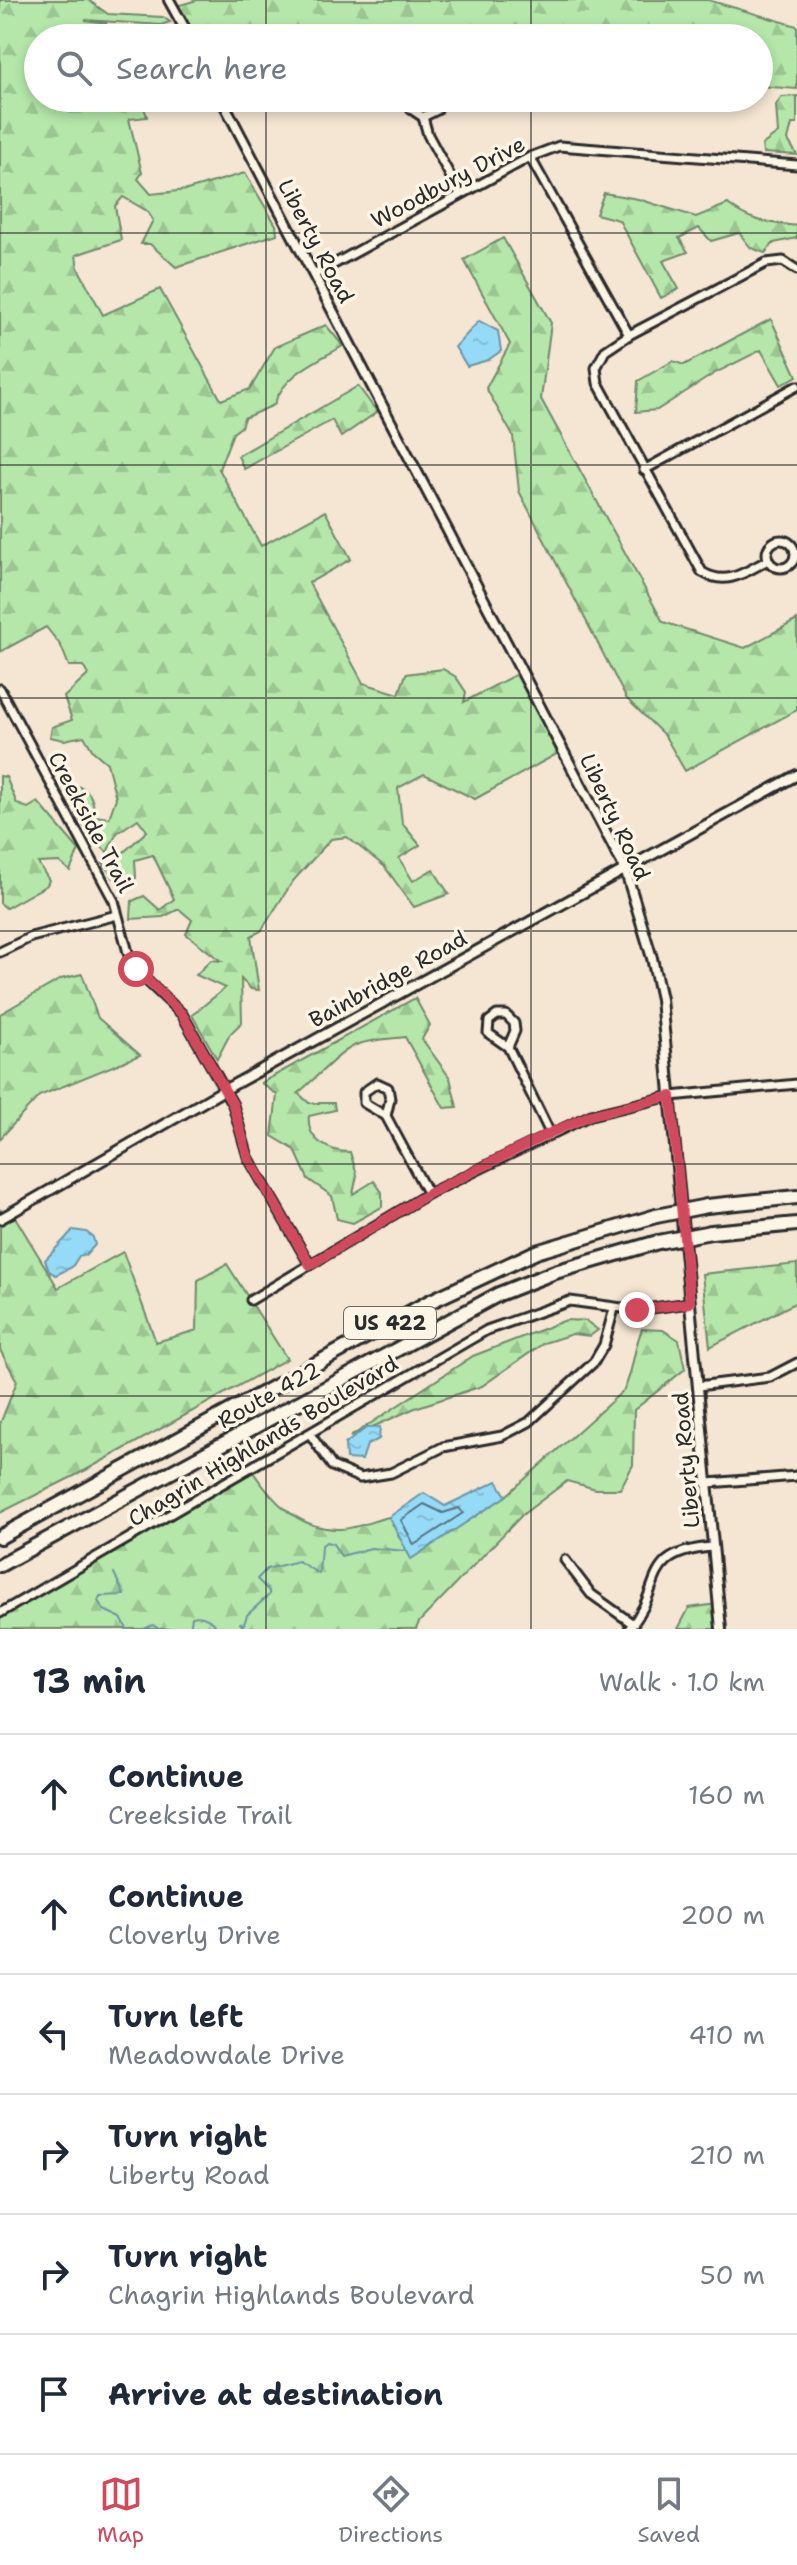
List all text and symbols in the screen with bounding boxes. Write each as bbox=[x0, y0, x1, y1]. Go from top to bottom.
search box bbox=[24, 24, 773, 112]
icon: search bbox=[52, 46, 96, 90]
text: Search here bbox=[116, 48, 287, 89]
street label: Woodbury Drive bbox=[366, 129, 530, 235]
street label: Liberty Road bbox=[271, 174, 361, 308]
street label: Creekside Trail bbox=[42, 746, 141, 898]
street label: Liberty Road bbox=[573, 749, 657, 885]
street label: Bainbridge Road bbox=[304, 924, 472, 1034]
route start bbox=[118, 951, 154, 987]
route end bbox=[619, 1292, 655, 1328]
road number: US 422 bbox=[344, 1307, 436, 1339]
street label: Chagrin Highlands Boulevard bbox=[123, 1349, 403, 1533]
street label: Route 422 bbox=[213, 1355, 325, 1435]
street label: Liberty Road bbox=[666, 1391, 706, 1529]
text: 13 min bbox=[32, 1658, 146, 1704]
text: Walk · 1.0 km bbox=[599, 1664, 765, 1699]
text: Continue bbox=[108, 1756, 244, 1797]
icon: ahead bbox=[32, 1772, 76, 1816]
text: 160 m bbox=[688, 1777, 765, 1812]
text: Creekside Trail bbox=[108, 1797, 292, 1832]
text: Continue bbox=[108, 1876, 244, 1917]
icon: ahead bbox=[32, 1892, 76, 1936]
text: 200 m bbox=[680, 1897, 765, 1932]
text: Cloverly Drive bbox=[108, 1917, 281, 1952]
text: Turn left bbox=[108, 1996, 243, 2037]
icon: left bbox=[32, 2012, 76, 2056]
text: 410 m bbox=[688, 2017, 765, 2052]
text: Meadowdale Drive bbox=[108, 2037, 345, 2072]
text: Turn right bbox=[108, 2116, 267, 2157]
icon: right bbox=[32, 2132, 76, 2176]
text: 210 m bbox=[688, 2137, 765, 2172]
text: Liberty Road bbox=[108, 2157, 270, 2192]
text: Turn right bbox=[108, 2236, 267, 2277]
icon: right bbox=[32, 2252, 76, 2296]
text: 50 m bbox=[700, 2257, 765, 2292]
text: Chagrin Highlands Boulevard bbox=[108, 2277, 474, 2312]
icon: arrive bbox=[32, 2372, 76, 2416]
text: Arrive at destination bbox=[108, 2374, 443, 2415]
tab: Map bbox=[97, 2472, 144, 2549]
tab: Directions bbox=[338, 2472, 443, 2549]
tab: Saved bbox=[637, 2472, 700, 2549]

